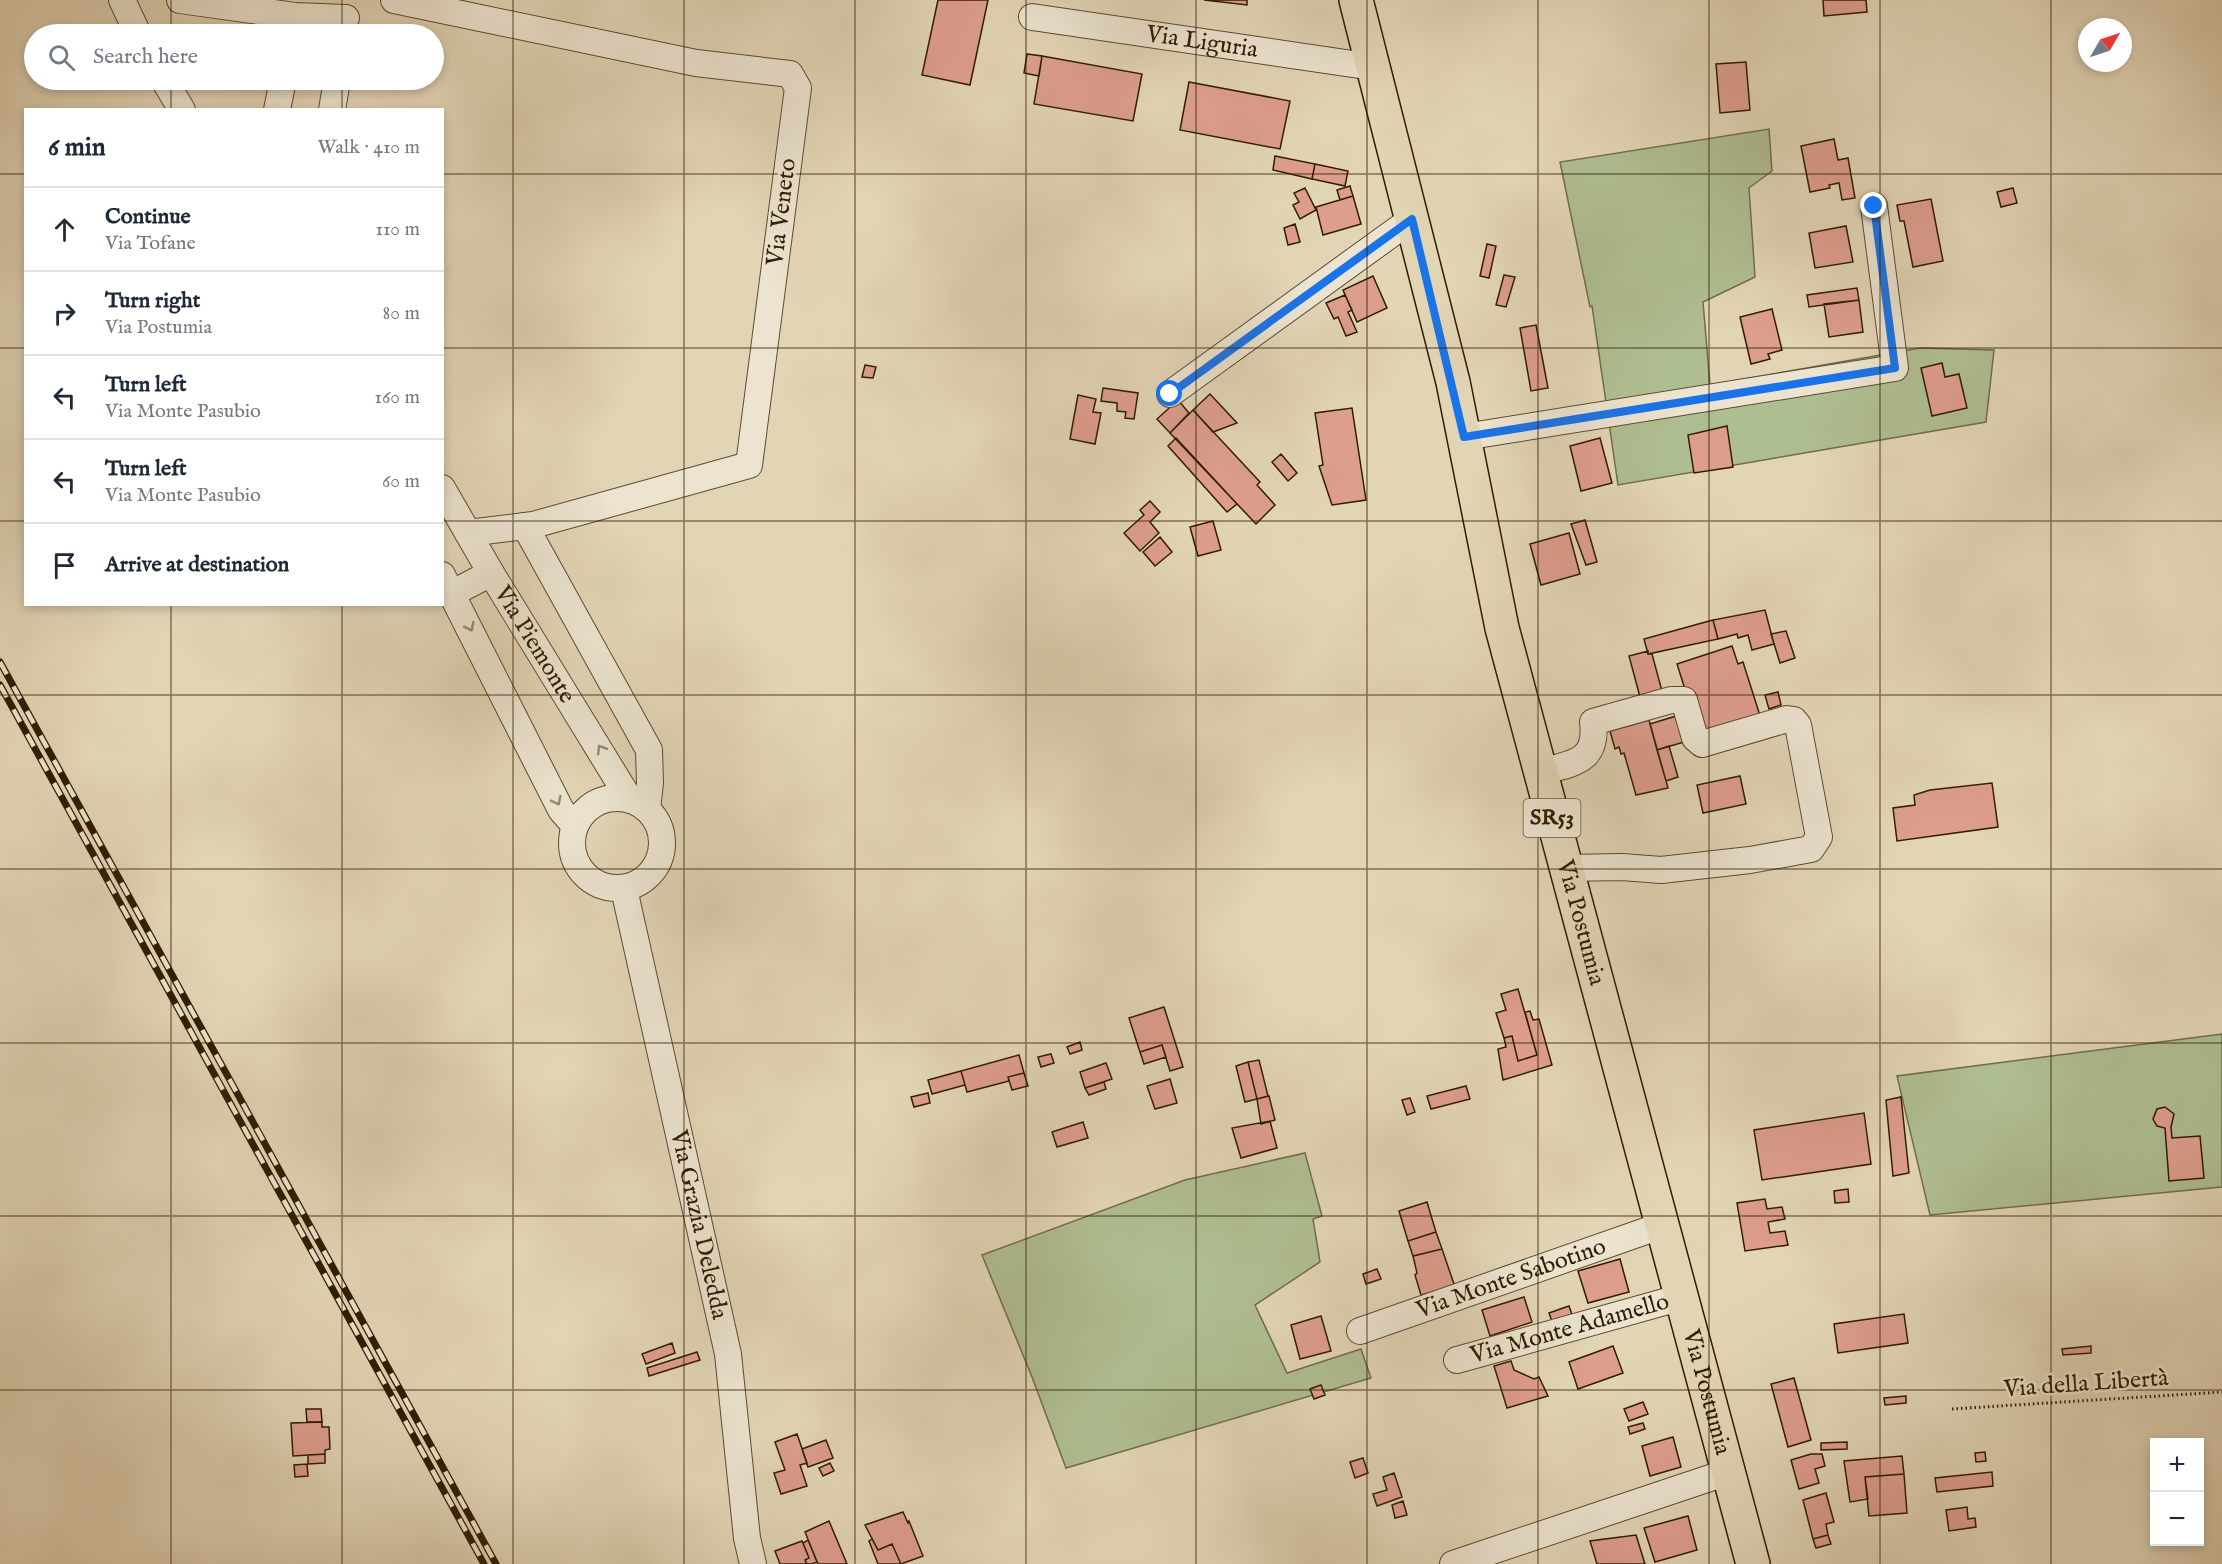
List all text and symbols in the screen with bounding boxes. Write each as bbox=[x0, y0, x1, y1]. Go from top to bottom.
street label: Via Liguria bbox=[1143, 18, 1261, 66]
north arrow bbox=[2078, 18, 2132, 72]
search box bbox=[24, 24, 444, 90]
icon: search bbox=[45, 41, 78, 74]
text: Search here bbox=[93, 43, 198, 71]
text: 6 min bbox=[48, 131, 106, 164]
text: Walk · 410 m bbox=[317, 135, 420, 160]
street label: Via Veneto bbox=[760, 156, 804, 269]
route end bbox=[1860, 192, 1886, 218]
text: Continue bbox=[105, 203, 191, 231]
icon: ahead bbox=[48, 213, 81, 246]
text: 110 m bbox=[376, 217, 420, 242]
text: Via Tofane bbox=[105, 231, 196, 256]
text: Turn right bbox=[105, 287, 200, 315]
icon: right bbox=[48, 297, 81, 330]
text: 80 m bbox=[383, 301, 420, 326]
text: Via Postumia bbox=[105, 315, 212, 340]
text: Turn left bbox=[105, 371, 187, 399]
route start bbox=[1156, 380, 1182, 406]
icon: left bbox=[48, 381, 81, 414]
text: 160 m bbox=[374, 385, 420, 410]
text: Via Monte Pasubio bbox=[105, 399, 261, 424]
text: Turn left bbox=[105, 455, 187, 483]
icon: left bbox=[48, 465, 81, 498]
text: 60 m bbox=[382, 469, 420, 494]
text: Via Monte Pasubio bbox=[105, 483, 261, 508]
icon: arrive bbox=[48, 549, 81, 582]
text: Arrive at destination bbox=[105, 551, 289, 579]
street label: Via Piemonte bbox=[487, 579, 583, 709]
one-way arrow bbox=[462, 620, 474, 631]
one-way arrow bbox=[596, 745, 608, 755]
one-way arrow bbox=[550, 795, 561, 805]
road number: SR53 bbox=[1524, 799, 1580, 837]
street label: Via Postumia bbox=[1549, 856, 1613, 989]
street label: Via Grazia Deledda bbox=[663, 1126, 735, 1323]
street label: Via Monte Sabotino bbox=[1411, 1231, 1610, 1326]
street label: Via Monte Adamello bbox=[1466, 1286, 1673, 1371]
street label: Via Postumia bbox=[1675, 1325, 1739, 1459]
street label: Via della Libertà bbox=[2002, 1363, 2170, 1405]
map controls bbox=[2150, 1438, 2204, 1546]
button: + bbox=[2150, 1438, 2204, 1492]
button: − bbox=[2150, 1492, 2204, 1546]

